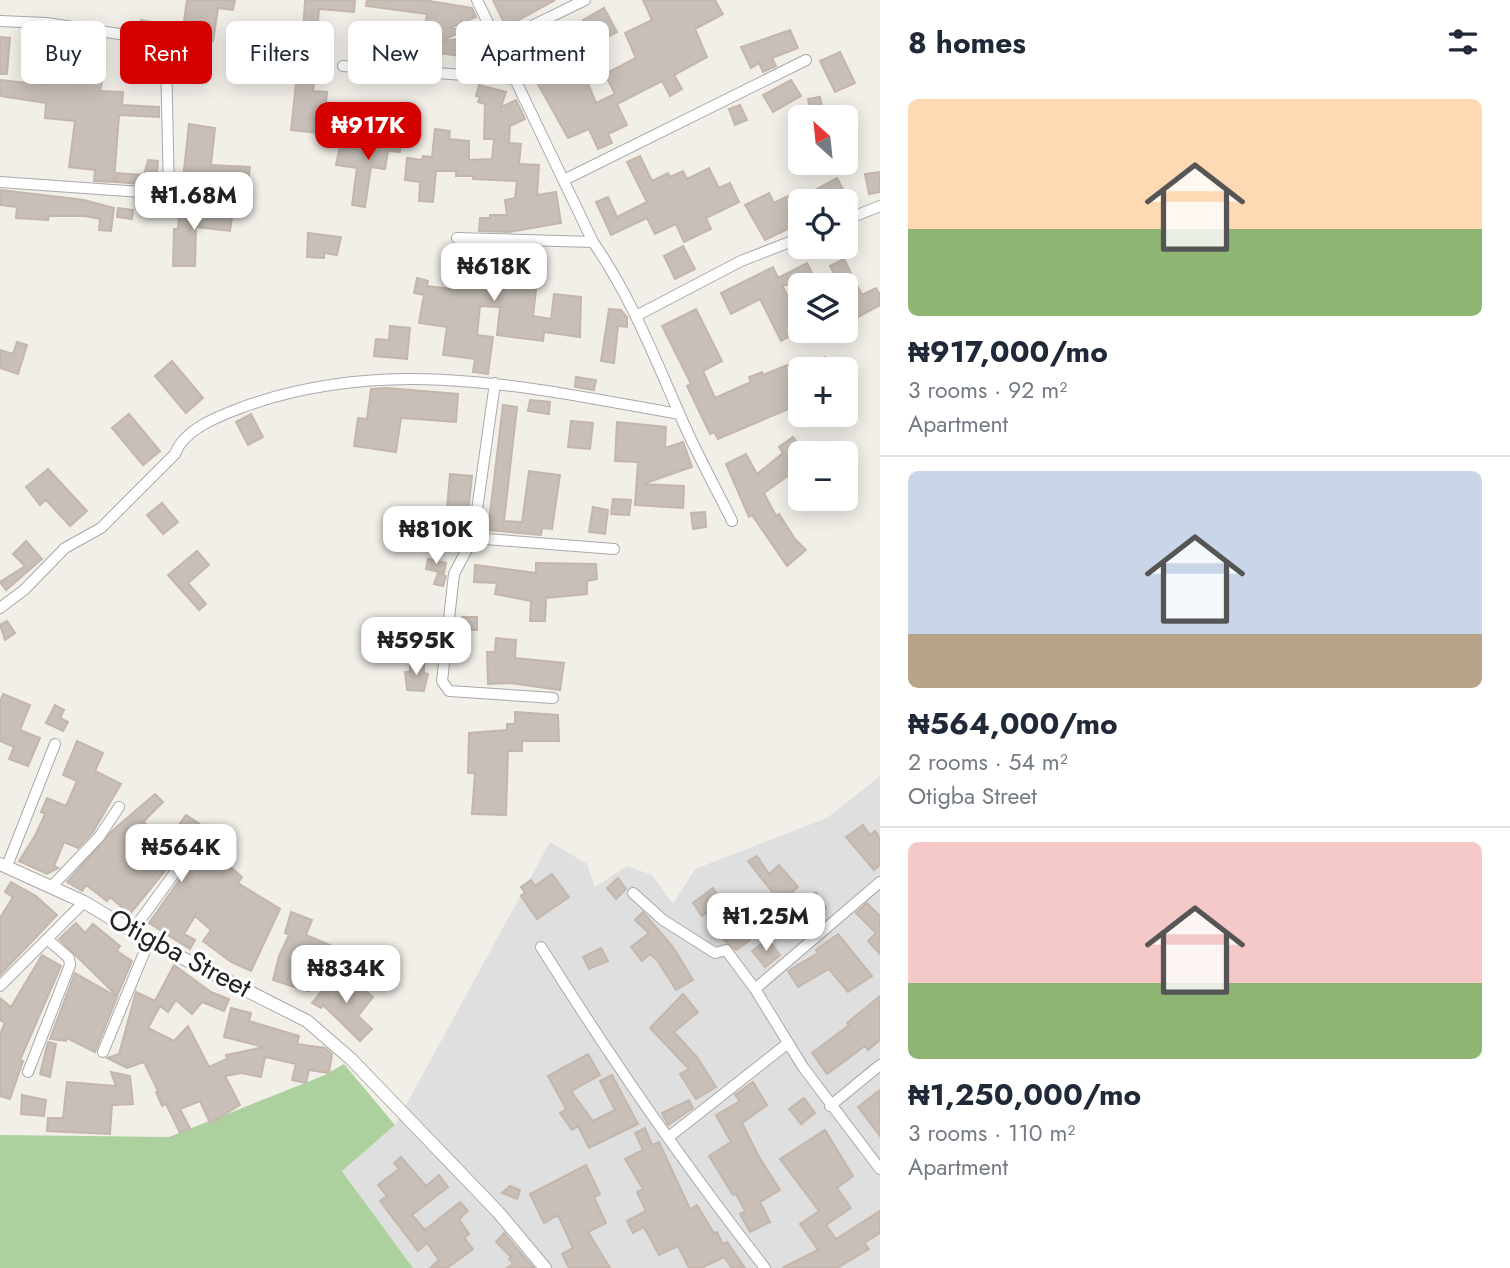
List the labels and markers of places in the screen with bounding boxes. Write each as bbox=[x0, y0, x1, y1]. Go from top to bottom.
pin: ₦917K bbox=[319, 102, 417, 162]
pin: ₦1.68M bbox=[137, 173, 251, 232]
pin: ₦618K bbox=[445, 244, 543, 303]
pin: ₦810K bbox=[387, 506, 485, 566]
pin: ₦595K bbox=[367, 618, 465, 677]
pin: ₦564K bbox=[132, 824, 230, 884]
pin: ₦1.25M bbox=[709, 894, 823, 953]
pin: ₦834K bbox=[297, 946, 395, 1005]

